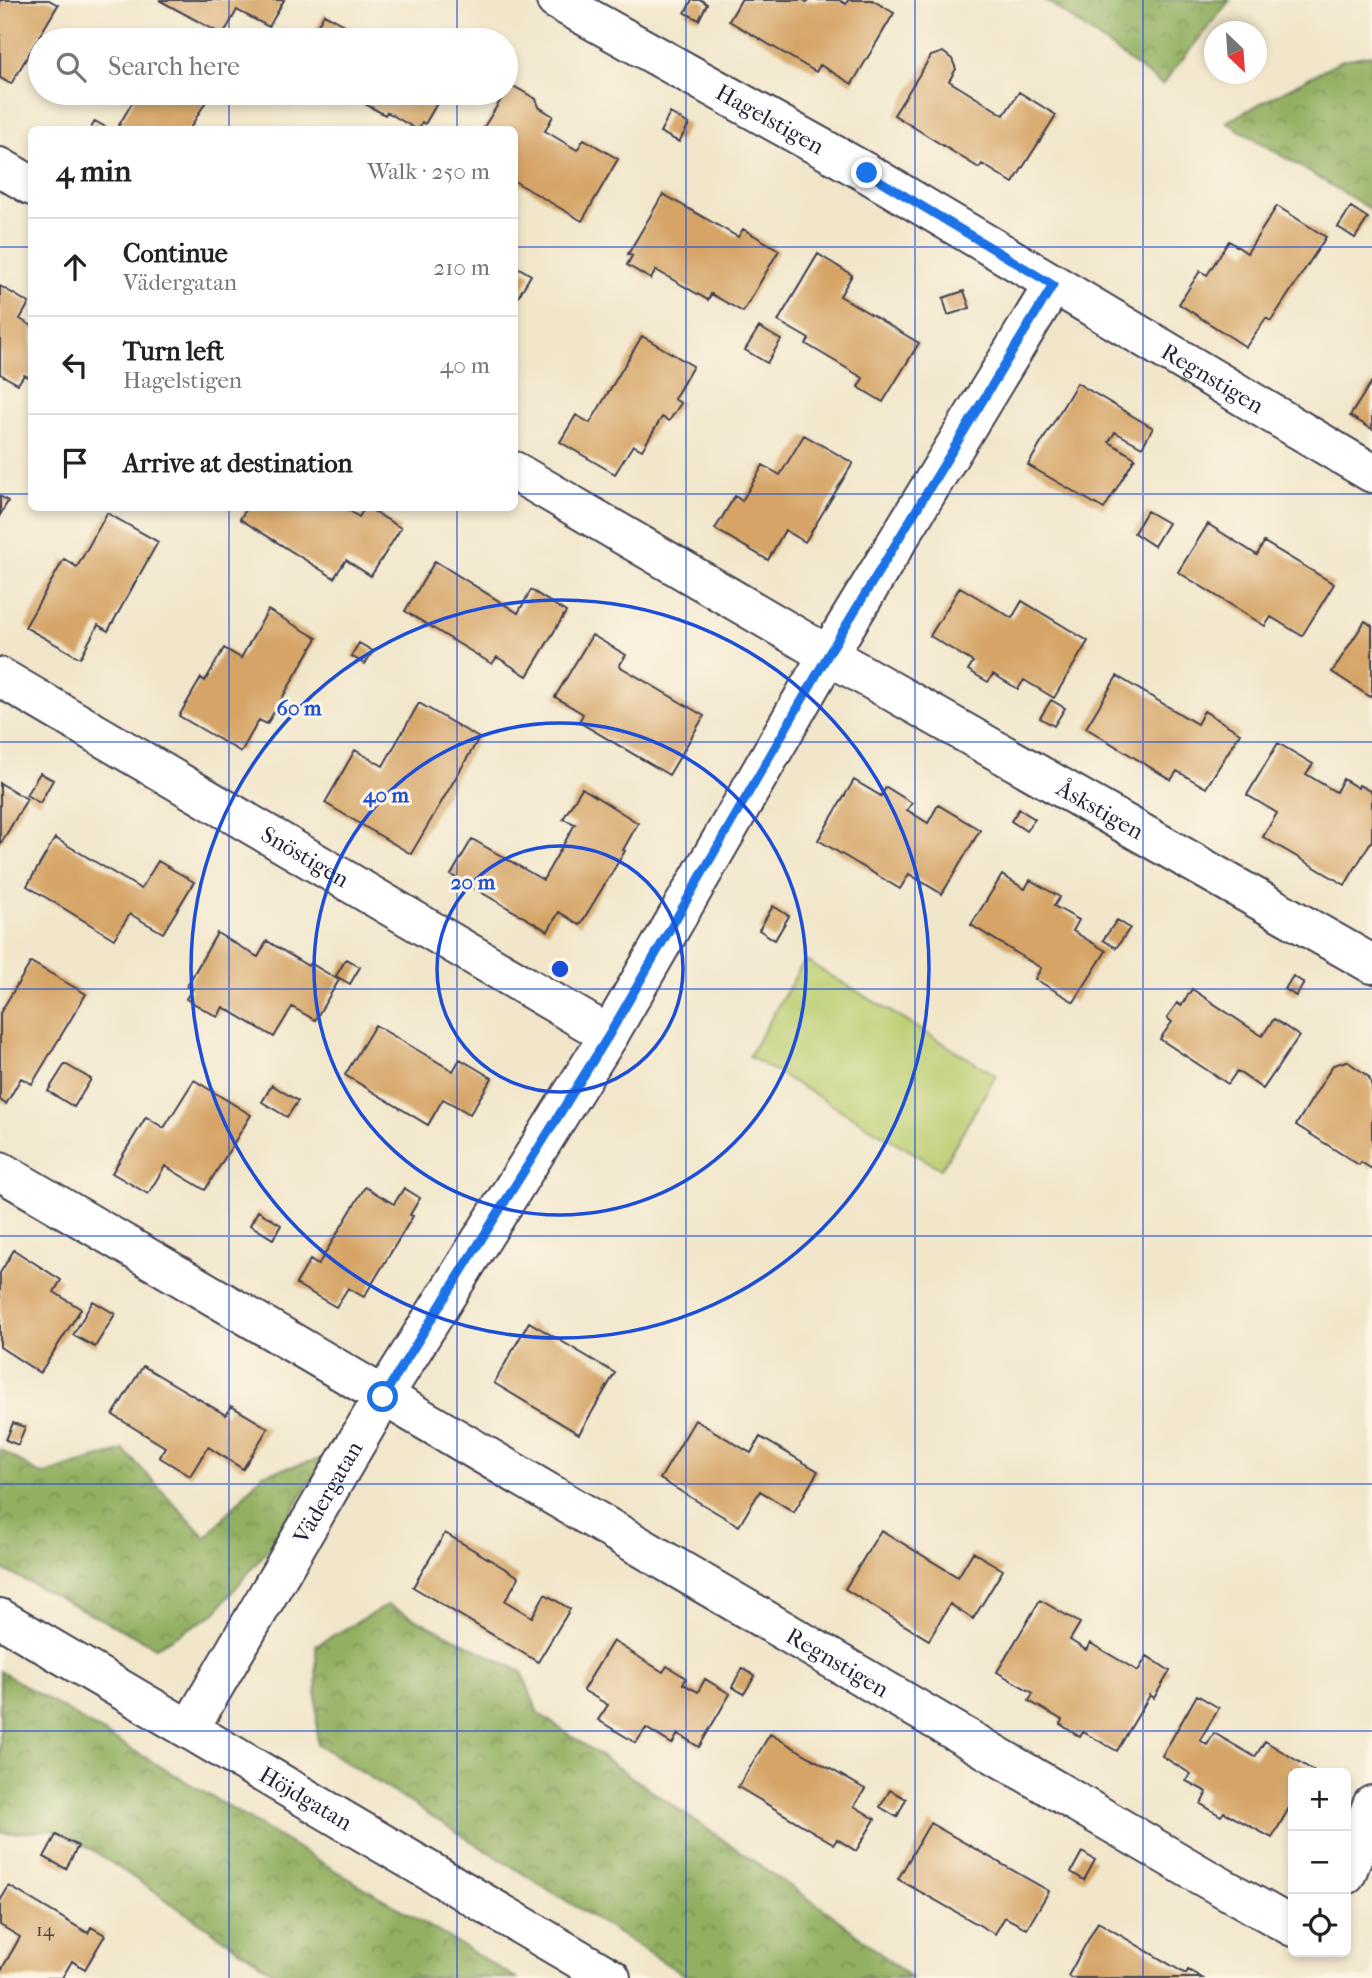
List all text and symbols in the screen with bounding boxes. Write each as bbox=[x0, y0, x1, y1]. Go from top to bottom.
north arrow bbox=[1204, 21, 1267, 84]
search box bbox=[28, 28, 518, 105]
icon: search bbox=[52, 48, 90, 86]
text: Search here bbox=[108, 51, 240, 82]
street label: Hagelstigen bbox=[711, 78, 829, 160]
text: 4 min bbox=[56, 154, 131, 189]
route end bbox=[851, 157, 882, 188]
text: Walk · 250 m bbox=[367, 158, 490, 185]
text: Continue bbox=[123, 238, 228, 269]
icon: ahead bbox=[56, 248, 94, 286]
text: 210 m bbox=[433, 254, 490, 281]
text: Vädergatan bbox=[123, 269, 237, 296]
text: Turn left bbox=[123, 336, 224, 367]
street label: Regnstigen bbox=[1157, 338, 1269, 419]
icon: left bbox=[56, 346, 94, 384]
text: 40 m bbox=[440, 352, 490, 379]
text: Hagelstigen bbox=[123, 367, 242, 394]
icon: arrive bbox=[56, 444, 94, 482]
text: Arrive at destination bbox=[123, 448, 353, 479]
text: 60 m bbox=[277, 696, 322, 720]
street label: Åskstigen bbox=[1051, 774, 1149, 845]
text: 40 m bbox=[362, 783, 410, 808]
street label: Snöstigen bbox=[256, 820, 354, 893]
text: 20 m bbox=[451, 870, 496, 894]
centre of rings bbox=[548, 957, 572, 981]
route start bbox=[367, 1381, 398, 1412]
street label: Vädergatan bbox=[287, 1435, 368, 1549]
street label: Regnstigen bbox=[782, 1622, 894, 1703]
street label: Höjdgatan bbox=[255, 1760, 358, 1836]
map controls bbox=[1288, 1768, 1351, 1957]
button: + bbox=[1288, 1768, 1351, 1831]
button: − bbox=[1288, 1831, 1351, 1894]
button: locate bbox=[1288, 1894, 1351, 1957]
house number: 14 bbox=[36, 1919, 55, 1941]

